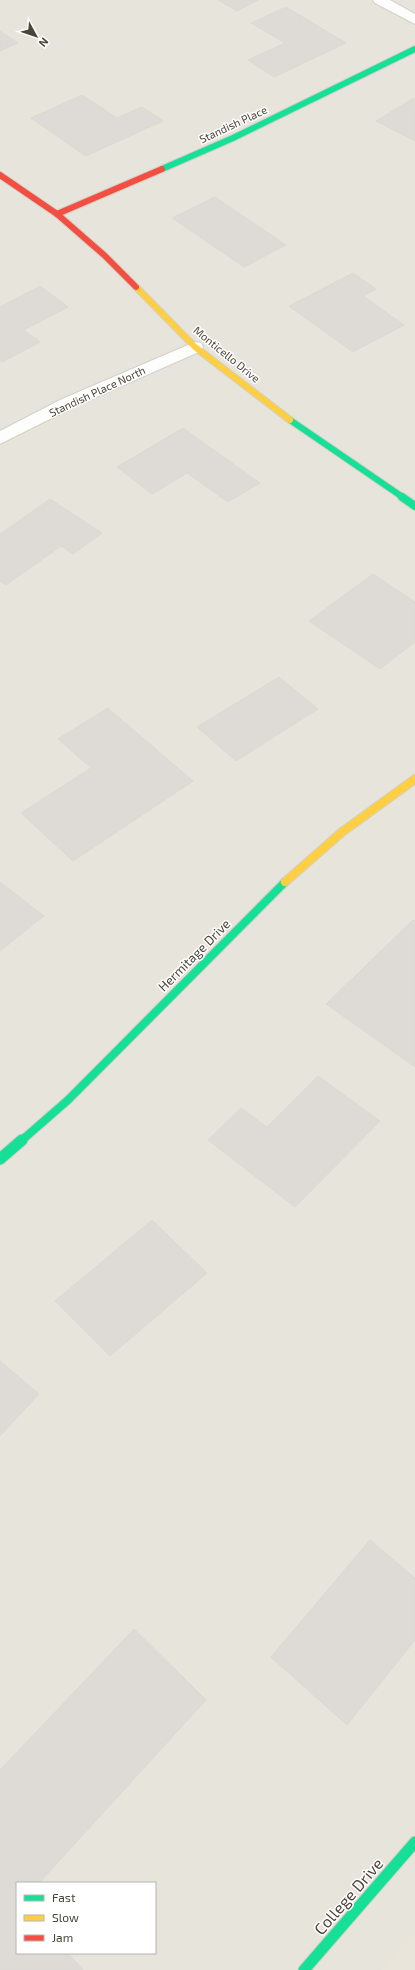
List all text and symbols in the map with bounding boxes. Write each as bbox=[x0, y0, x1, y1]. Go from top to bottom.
north arrow bbox=[16, 16, 56, 56]
text: N bbox=[36, 36, 52, 50]
street label: Standish Place bbox=[197, 103, 269, 145]
street label: Monticello Drive bbox=[191, 323, 263, 385]
street label: Standish Place North bbox=[47, 363, 147, 419]
street label: Hermitage Drive bbox=[155, 916, 233, 994]
street label: College Drive bbox=[310, 1854, 386, 1938]
legend bbox=[16, 1882, 156, 1954]
text: Fast bbox=[52, 1890, 76, 1904]
text: Slow bbox=[52, 1910, 79, 1924]
text: Jam bbox=[52, 1930, 73, 1944]

